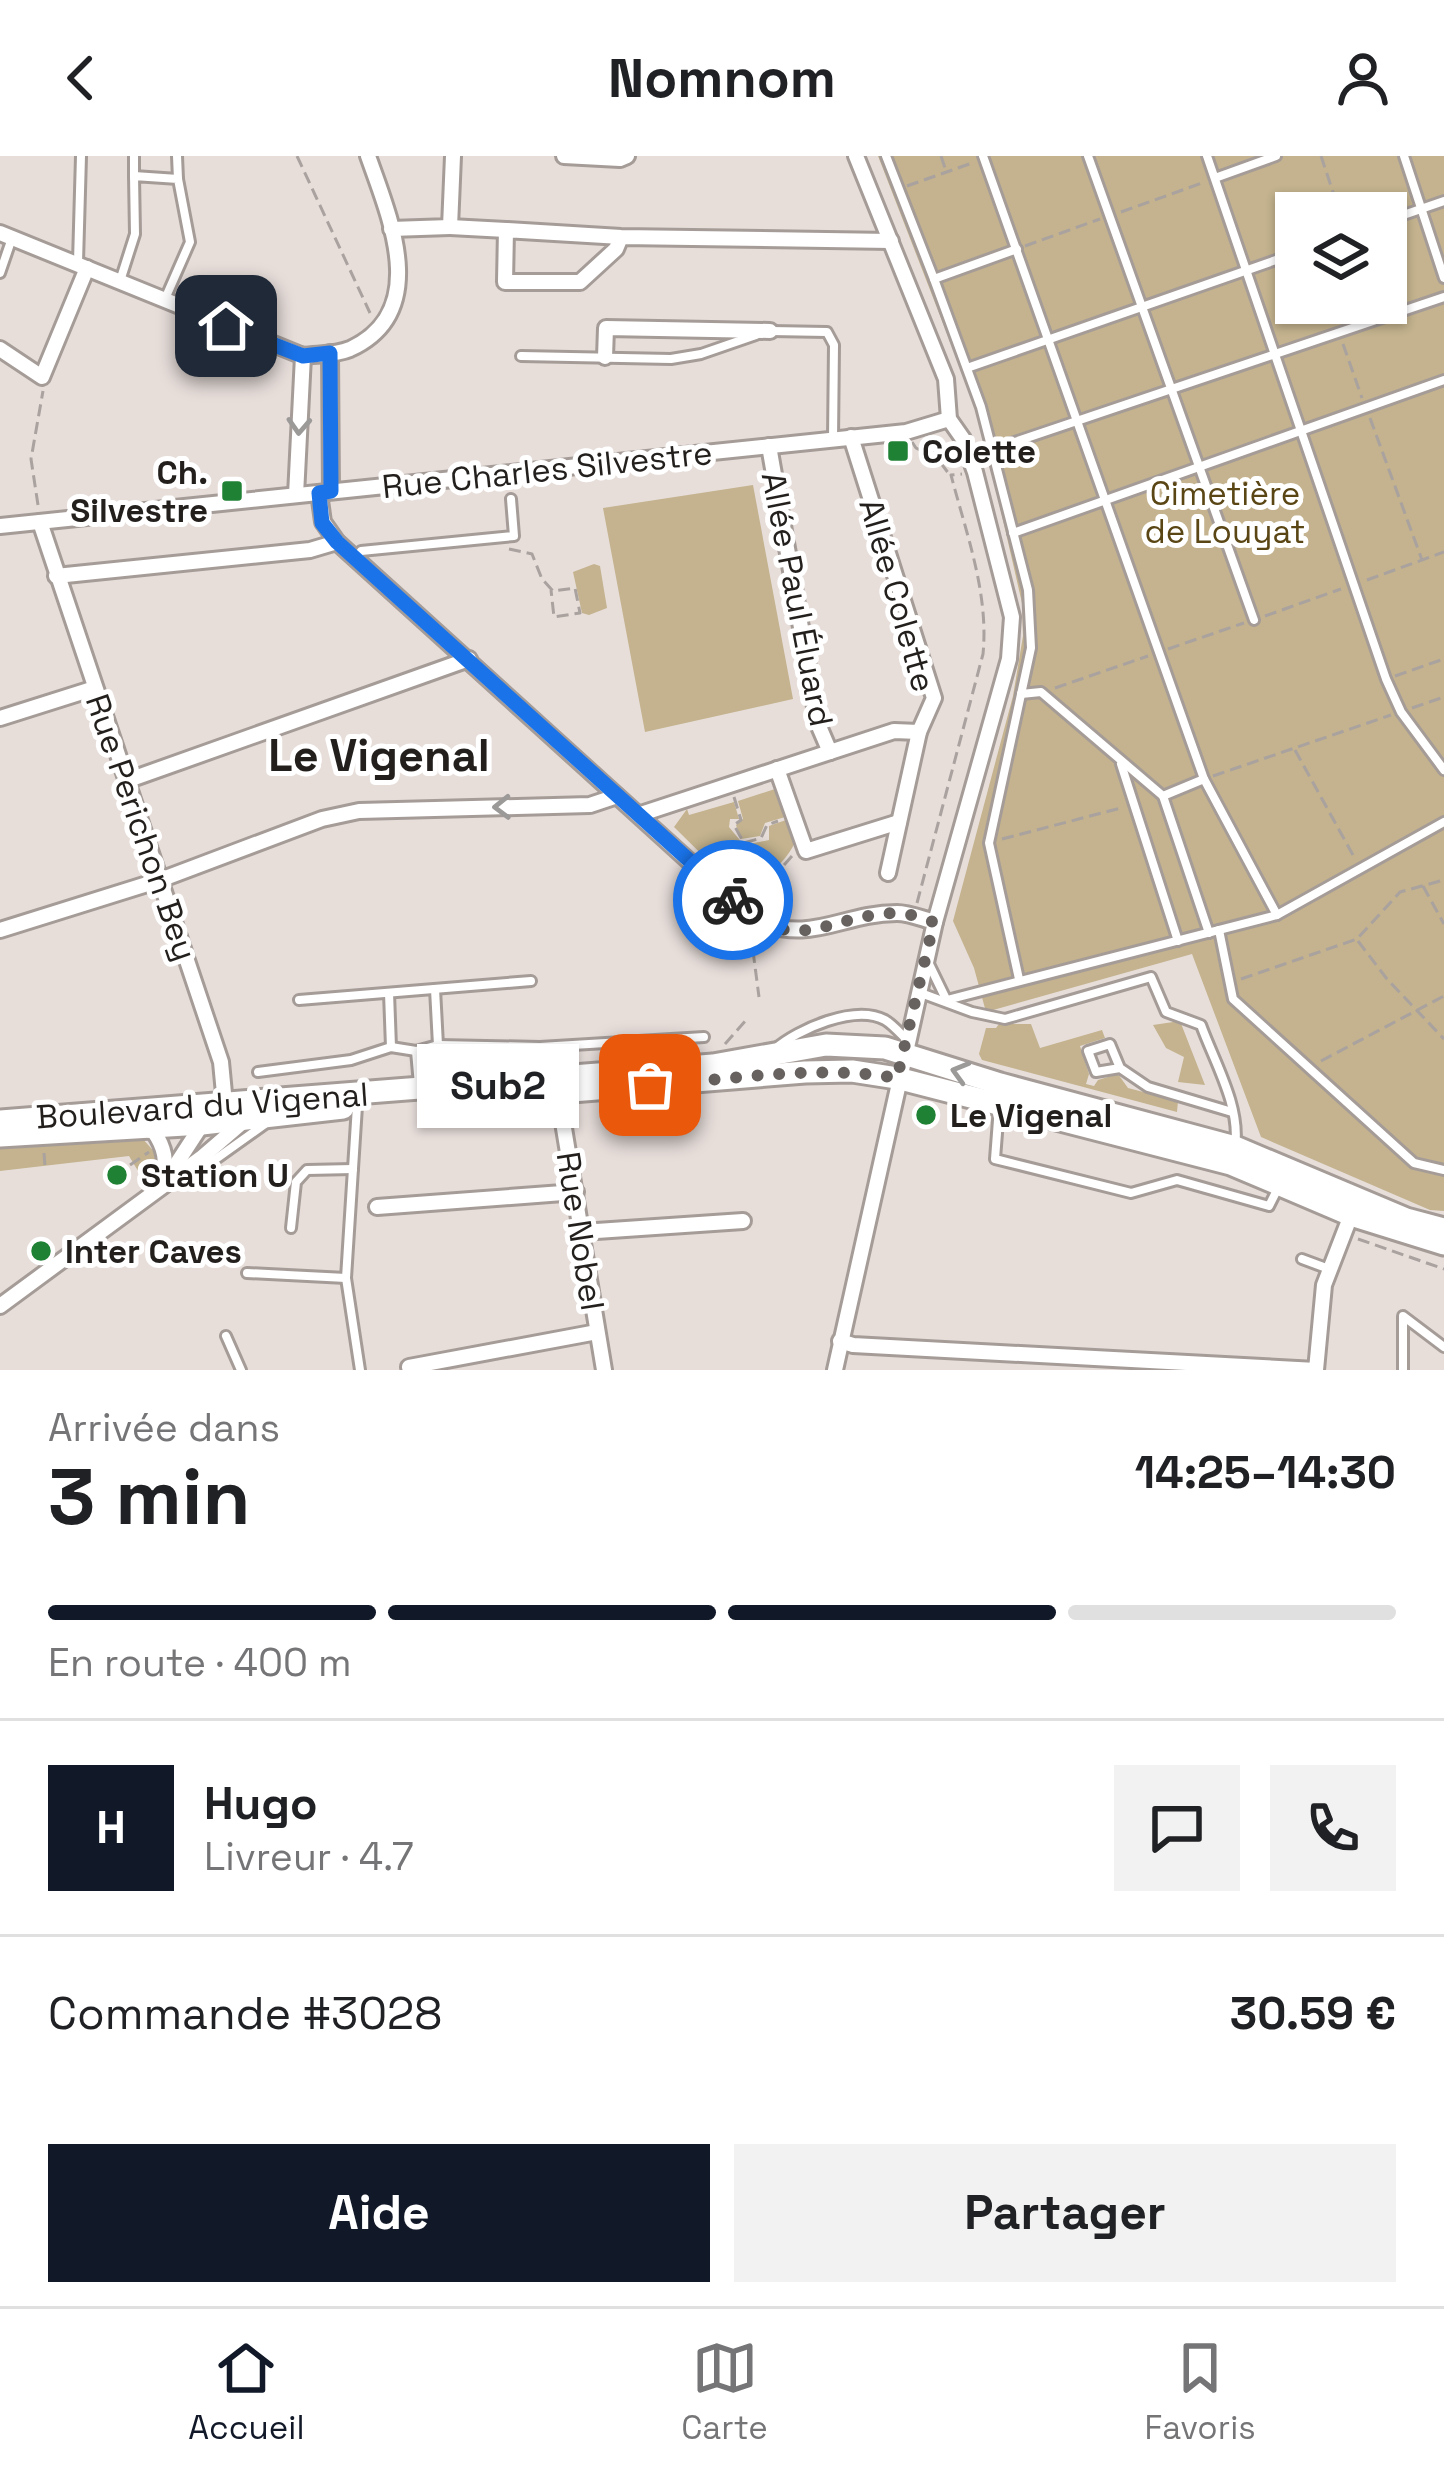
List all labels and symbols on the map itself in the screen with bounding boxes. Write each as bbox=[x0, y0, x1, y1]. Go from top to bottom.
pin bbox=[175, 275, 277, 377]
one-way arrow bbox=[286, 417, 312, 436]
place label: Colette bbox=[922, 431, 1036, 473]
street label: Rue Charles Silvestre bbox=[380, 432, 714, 508]
marker: Colette bbox=[885, 438, 911, 464]
place label: Ch. Silvestre bbox=[70, 452, 208, 532]
street label: Allée Paul Éluard bbox=[752, 468, 842, 730]
park label: Cimetière de Louyat bbox=[1144, 473, 1306, 553]
marker: Ch. Silvestre bbox=[219, 478, 245, 504]
street label: Allée Colette bbox=[849, 494, 945, 697]
street label: Rue Perichon Bey bbox=[76, 689, 206, 966]
district label: Le Vigenal bbox=[268, 727, 490, 784]
one-way arrow bbox=[492, 794, 511, 820]
courier bbox=[673, 840, 793, 960]
pin bbox=[599, 1034, 701, 1136]
callout: Sub2 bbox=[416, 1043, 578, 1127]
one-way arrow bbox=[950, 1062, 971, 1087]
street label: Boulevard du Vigenal bbox=[34, 1073, 370, 1139]
place label: Le Vigenal bbox=[950, 1095, 1112, 1137]
marker: Le Vigenal bbox=[913, 1102, 939, 1128]
street label: Rue Nobel bbox=[547, 1149, 613, 1314]
place label: Station U bbox=[141, 1155, 289, 1197]
marker: Station U bbox=[104, 1162, 130, 1188]
place label: Inter Caves bbox=[65, 1231, 242, 1273]
marker: Inter Caves bbox=[28, 1238, 54, 1264]

